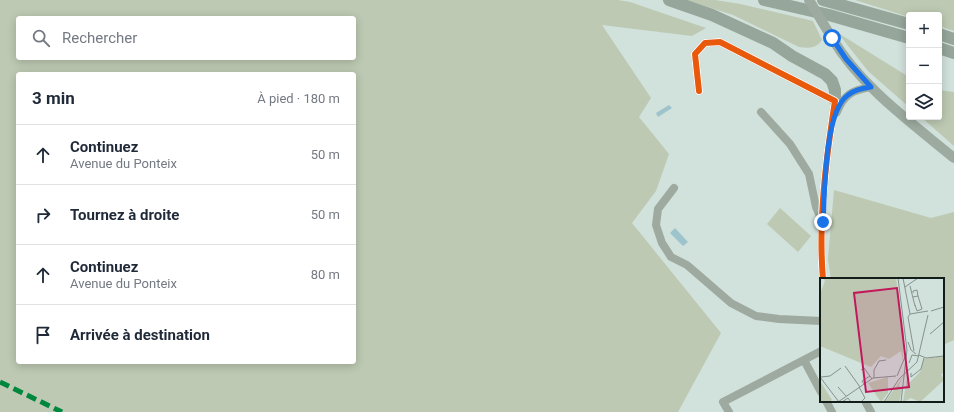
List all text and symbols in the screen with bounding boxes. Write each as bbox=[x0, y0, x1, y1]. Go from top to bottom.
map controls bbox=[906, 12, 942, 120]
button: + bbox=[906, 12, 942, 48]
search box bbox=[16, 16, 356, 60]
icon: search bbox=[30, 27, 52, 49]
text: Rechercher bbox=[62, 29, 137, 47]
route start bbox=[823, 29, 841, 47]
button: − bbox=[906, 48, 942, 84]
button: layers bbox=[906, 84, 942, 120]
text: 3 min bbox=[32, 88, 75, 108]
text: À pied · 180 m bbox=[257, 91, 340, 106]
text: Continuez bbox=[70, 138, 138, 156]
icon: ahead bbox=[32, 144, 54, 166]
text: 50 m bbox=[311, 147, 340, 162]
text: Avenue du Ponteix bbox=[70, 156, 177, 171]
icon: right bbox=[32, 204, 54, 226]
text: Tournez à droite bbox=[70, 206, 179, 224]
text: 50 m bbox=[311, 207, 340, 222]
route end bbox=[814, 213, 832, 231]
text: Continuez bbox=[70, 258, 138, 276]
icon: ahead bbox=[32, 264, 54, 286]
text: 80 m bbox=[311, 267, 340, 282]
text: Avenue du Ponteix bbox=[70, 276, 177, 291]
inset map bbox=[820, 278, 944, 402]
icon: arrive bbox=[32, 324, 54, 346]
text: Arrivée à destination bbox=[70, 326, 210, 344]

